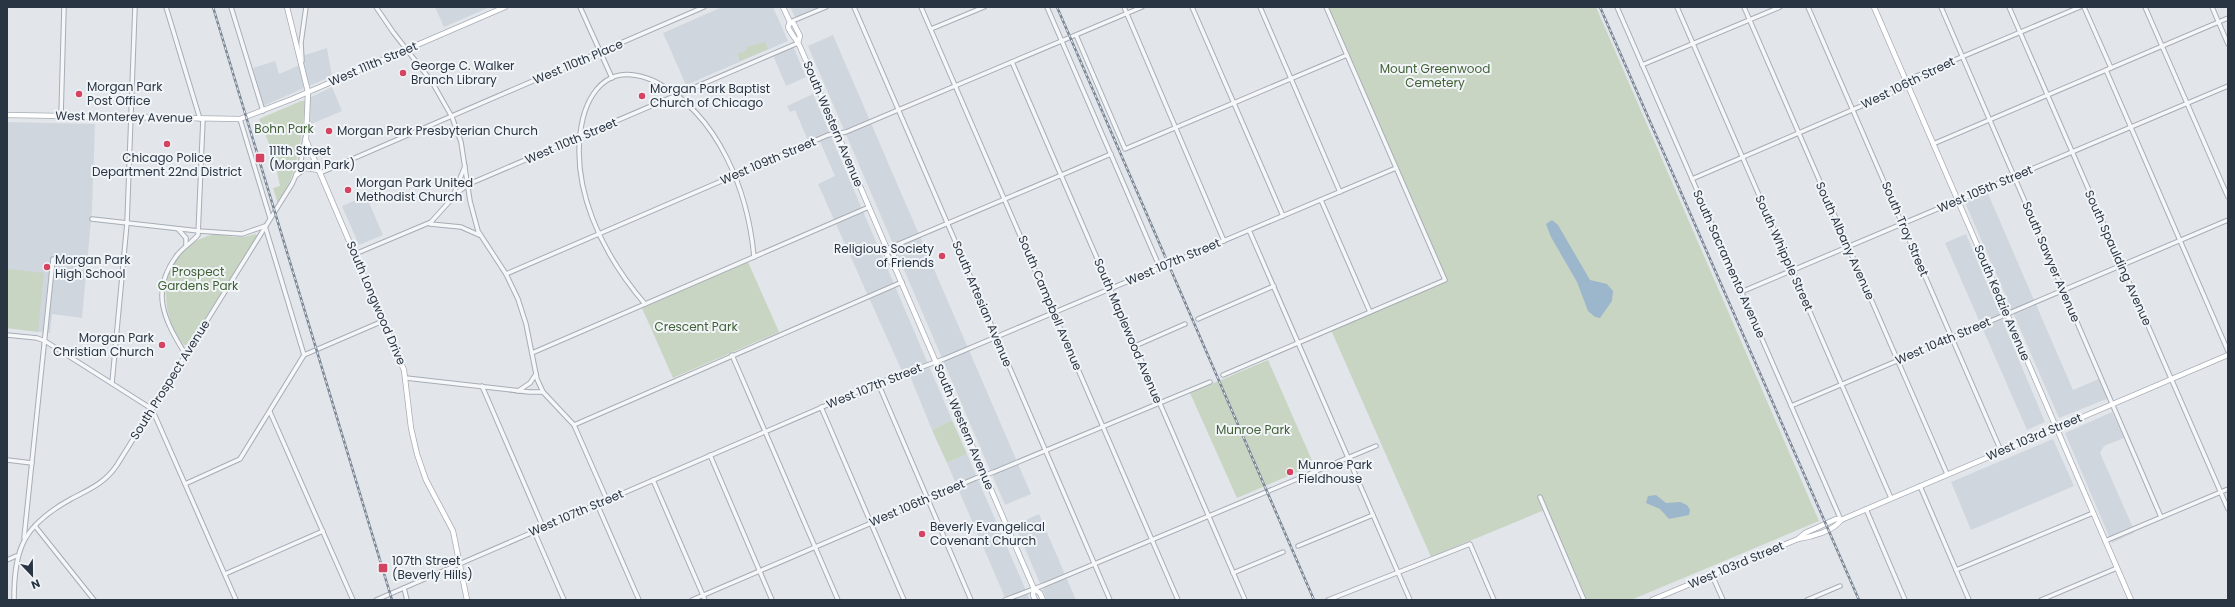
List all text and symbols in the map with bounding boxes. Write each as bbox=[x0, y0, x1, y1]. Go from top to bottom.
street label: West 110th Place bbox=[530, 35, 625, 88]
street label: West 111th Street bbox=[326, 37, 420, 90]
street label: West 106th Street bbox=[1858, 52, 1958, 113]
place label: George C. Walker Branch Library bbox=[411, 57, 515, 88]
street label: South Western Avenue bbox=[799, 58, 868, 189]
park label: Mount Greenwood Cemetery bbox=[1380, 60, 1490, 91]
marker: George C. Walker Branch Library bbox=[398, 68, 408, 78]
place label: Morgan Park Post Office bbox=[87, 78, 163, 109]
place label: Morgan Park Baptist Church of Chicago bbox=[650, 80, 770, 111]
marker: Morgan Park Post Office bbox=[74, 89, 84, 99]
marker: Morgan Park Baptist Church of Chicago bbox=[637, 91, 647, 101]
street label: West Monterey Avenue bbox=[55, 107, 193, 126]
street label: West 110th Street bbox=[522, 113, 620, 168]
park label: Bohn Park bbox=[254, 120, 314, 137]
place label: Morgan Park Presbyterian Church bbox=[337, 122, 538, 139]
marker: Morgan Park Presbyterian Church bbox=[324, 126, 334, 136]
street label: West 109th Street bbox=[717, 133, 818, 188]
marker: Chicago Police Department 22nd District bbox=[162, 139, 172, 149]
place label: 111th Street (Morgan Park) bbox=[269, 142, 355, 173]
place label: Chicago Police Department 22nd District bbox=[92, 149, 242, 180]
marker: 111th Street (Morgan Park) bbox=[254, 152, 266, 164]
street label: West 105th Street bbox=[1934, 161, 2035, 216]
place label: Morgan Park United Methodist Church bbox=[356, 174, 473, 205]
street label: South Albany Avenue bbox=[1812, 179, 1879, 303]
street label: South Troy Street bbox=[1878, 179, 1933, 279]
marker: Morgan Park United Methodist Church bbox=[343, 185, 353, 195]
street label: South Sacramento Avenue bbox=[1689, 187, 1770, 341]
street label: South Spaulding Avenue bbox=[2081, 187, 2156, 328]
street label: South Whipple Street bbox=[1751, 192, 1818, 313]
street label: South Sawyer Avenue bbox=[2018, 199, 2085, 325]
street label: South Campbell Avenue bbox=[1014, 233, 1087, 373]
street label: West 107th Street bbox=[1123, 234, 1223, 289]
street label: South Longwood Drive bbox=[343, 238, 410, 367]
street label: South Artesian Avenue bbox=[948, 238, 1017, 369]
place label: Religious Society of Friends bbox=[834, 240, 934, 271]
street label: South Kedzie Avenue bbox=[1970, 242, 2035, 363]
place label: Morgan Park High School bbox=[55, 251, 131, 282]
marker: Religious Society of Friends bbox=[937, 251, 947, 261]
street label: South Maplewood Avenue bbox=[1090, 256, 1167, 406]
marker: Morgan Park High School bbox=[42, 262, 52, 272]
park label: Prospect Gardens Park bbox=[158, 263, 239, 294]
street label: West 104th Street bbox=[1892, 313, 1993, 368]
street label: South Prospect Avenue bbox=[126, 317, 213, 443]
park label: Crescent Park bbox=[654, 318, 738, 335]
place label: Morgan Park Christian Church bbox=[53, 329, 155, 360]
marker: Morgan Park Christian Church bbox=[157, 340, 167, 350]
street label: West 107th Street bbox=[824, 359, 924, 412]
street label: South Western Avenue bbox=[930, 361, 999, 492]
street label: West 103rd Street bbox=[1983, 409, 2084, 464]
park label: Munroe Park bbox=[1216, 421, 1291, 438]
place label: Munroe Park Fieldhouse bbox=[1298, 456, 1373, 487]
marker: Munroe Park Fieldhouse bbox=[1285, 467, 1295, 477]
street label: West 106th Street bbox=[866, 475, 967, 530]
street label: West 107th Street bbox=[526, 485, 626, 540]
place label: Beverly Evangelical Covenant Church bbox=[930, 518, 1045, 549]
marker: Beverly Evangelical Covenant Church bbox=[917, 529, 927, 539]
street label: West 103rd Street bbox=[1685, 537, 1786, 592]
place label: 107th Street (Beverly Hills) bbox=[392, 552, 473, 583]
north arrow bbox=[12, 555, 52, 595]
marker: 107th Street (Beverly Hills) bbox=[377, 562, 389, 574]
text: N bbox=[29, 575, 43, 593]

